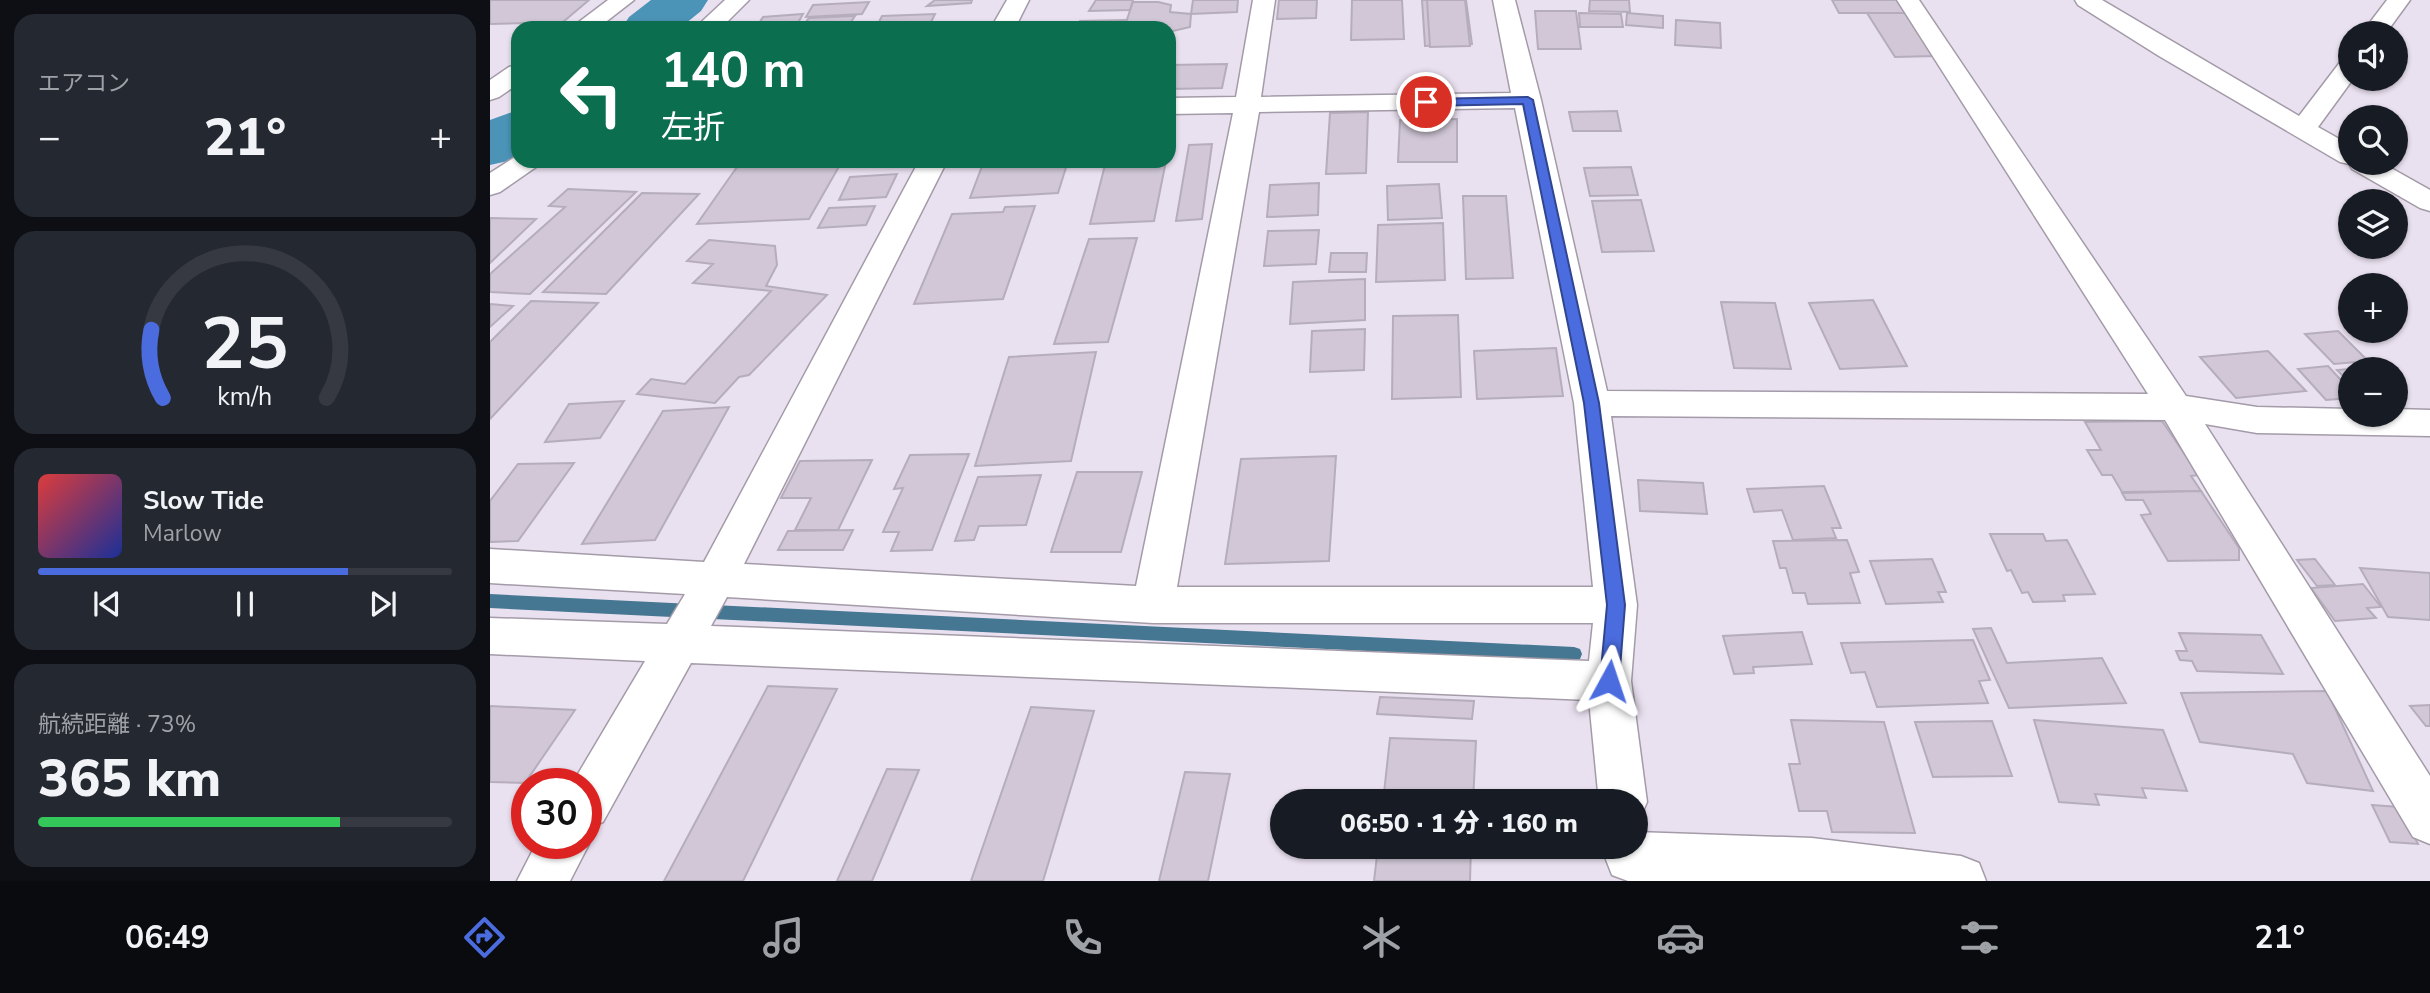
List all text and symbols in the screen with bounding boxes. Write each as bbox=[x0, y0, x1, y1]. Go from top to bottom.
map controls bbox=[2338, 21, 2408, 427]
button: sound bbox=[2338, 21, 2408, 91]
text: 140 m bbox=[661, 37, 805, 104]
icon: left bbox=[546, 49, 637, 140]
text: エアコン bbox=[38, 68, 130, 99]
pin bbox=[1396, 72, 1456, 132]
icon: arrive bbox=[1407, 83, 1445, 121]
text: 21° bbox=[204, 102, 286, 173]
button: search bbox=[2338, 105, 2408, 175]
text: 左折 bbox=[661, 106, 725, 149]
text: − bbox=[38, 112, 61, 163]
text: + bbox=[429, 112, 452, 163]
button: layers bbox=[2338, 189, 2408, 259]
button: + bbox=[2338, 273, 2408, 343]
text: 25 bbox=[201, 295, 289, 395]
button: − bbox=[2338, 357, 2408, 427]
text: km/h bbox=[217, 380, 273, 414]
text: Slow Tide bbox=[143, 483, 264, 518]
text: Marlow bbox=[143, 518, 222, 549]
icon: previous bbox=[88, 585, 126, 623]
icon: pause bbox=[226, 585, 264, 623]
icon: next bbox=[364, 585, 402, 623]
position arrow bbox=[1572, 644, 1646, 718]
text: 航続距離 · 73% bbox=[38, 709, 196, 740]
text: 365 km bbox=[38, 743, 221, 814]
speed limit sign: 30 bbox=[511, 768, 602, 859]
text: 06:50 · 1 分 · 160 m bbox=[1340, 806, 1578, 841]
icon: directions bbox=[460, 913, 509, 962]
icon: music bbox=[759, 913, 808, 962]
icon: phone bbox=[1058, 913, 1107, 962]
icon: climate bbox=[1357, 913, 1406, 962]
icon: car bbox=[1656, 913, 1705, 962]
icon: filters bbox=[1955, 913, 2004, 962]
text: 06:49 bbox=[125, 916, 210, 959]
text: 21° bbox=[2254, 916, 2305, 959]

